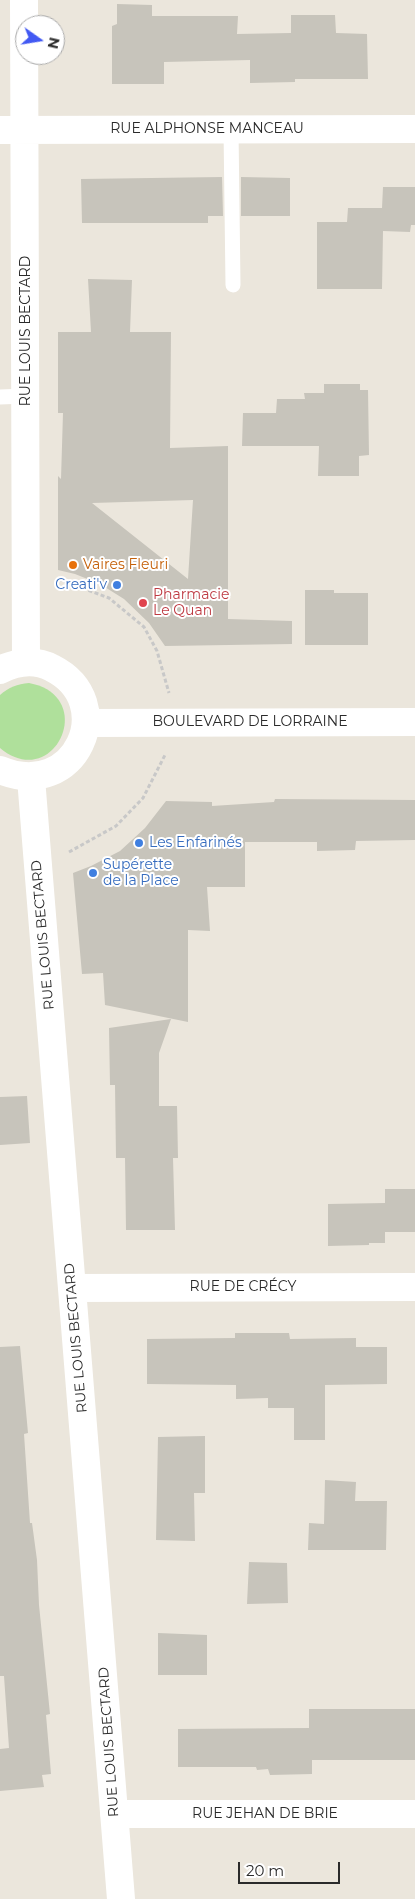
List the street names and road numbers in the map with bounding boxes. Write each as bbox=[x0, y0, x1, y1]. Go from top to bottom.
street label: RUE ALPHONSE MANCEAU bbox=[110, 121, 304, 137]
street label: RUE LOUIS BECTARD bbox=[18, 256, 34, 406]
street label: BOULEVARD DE LORRAINE bbox=[152, 714, 348, 730]
street label: RUE LOUIS BECTARD bbox=[28, 859, 58, 1011]
street label: RUE LOUIS BECTARD bbox=[61, 1262, 91, 1414]
street label: RUE DE CRÉCY bbox=[190, 1279, 296, 1295]
street label: RUE LOUIS BECTARD bbox=[95, 1666, 123, 1818]
street label: RUE JEHAN DE BRIE bbox=[192, 1806, 338, 1822]

